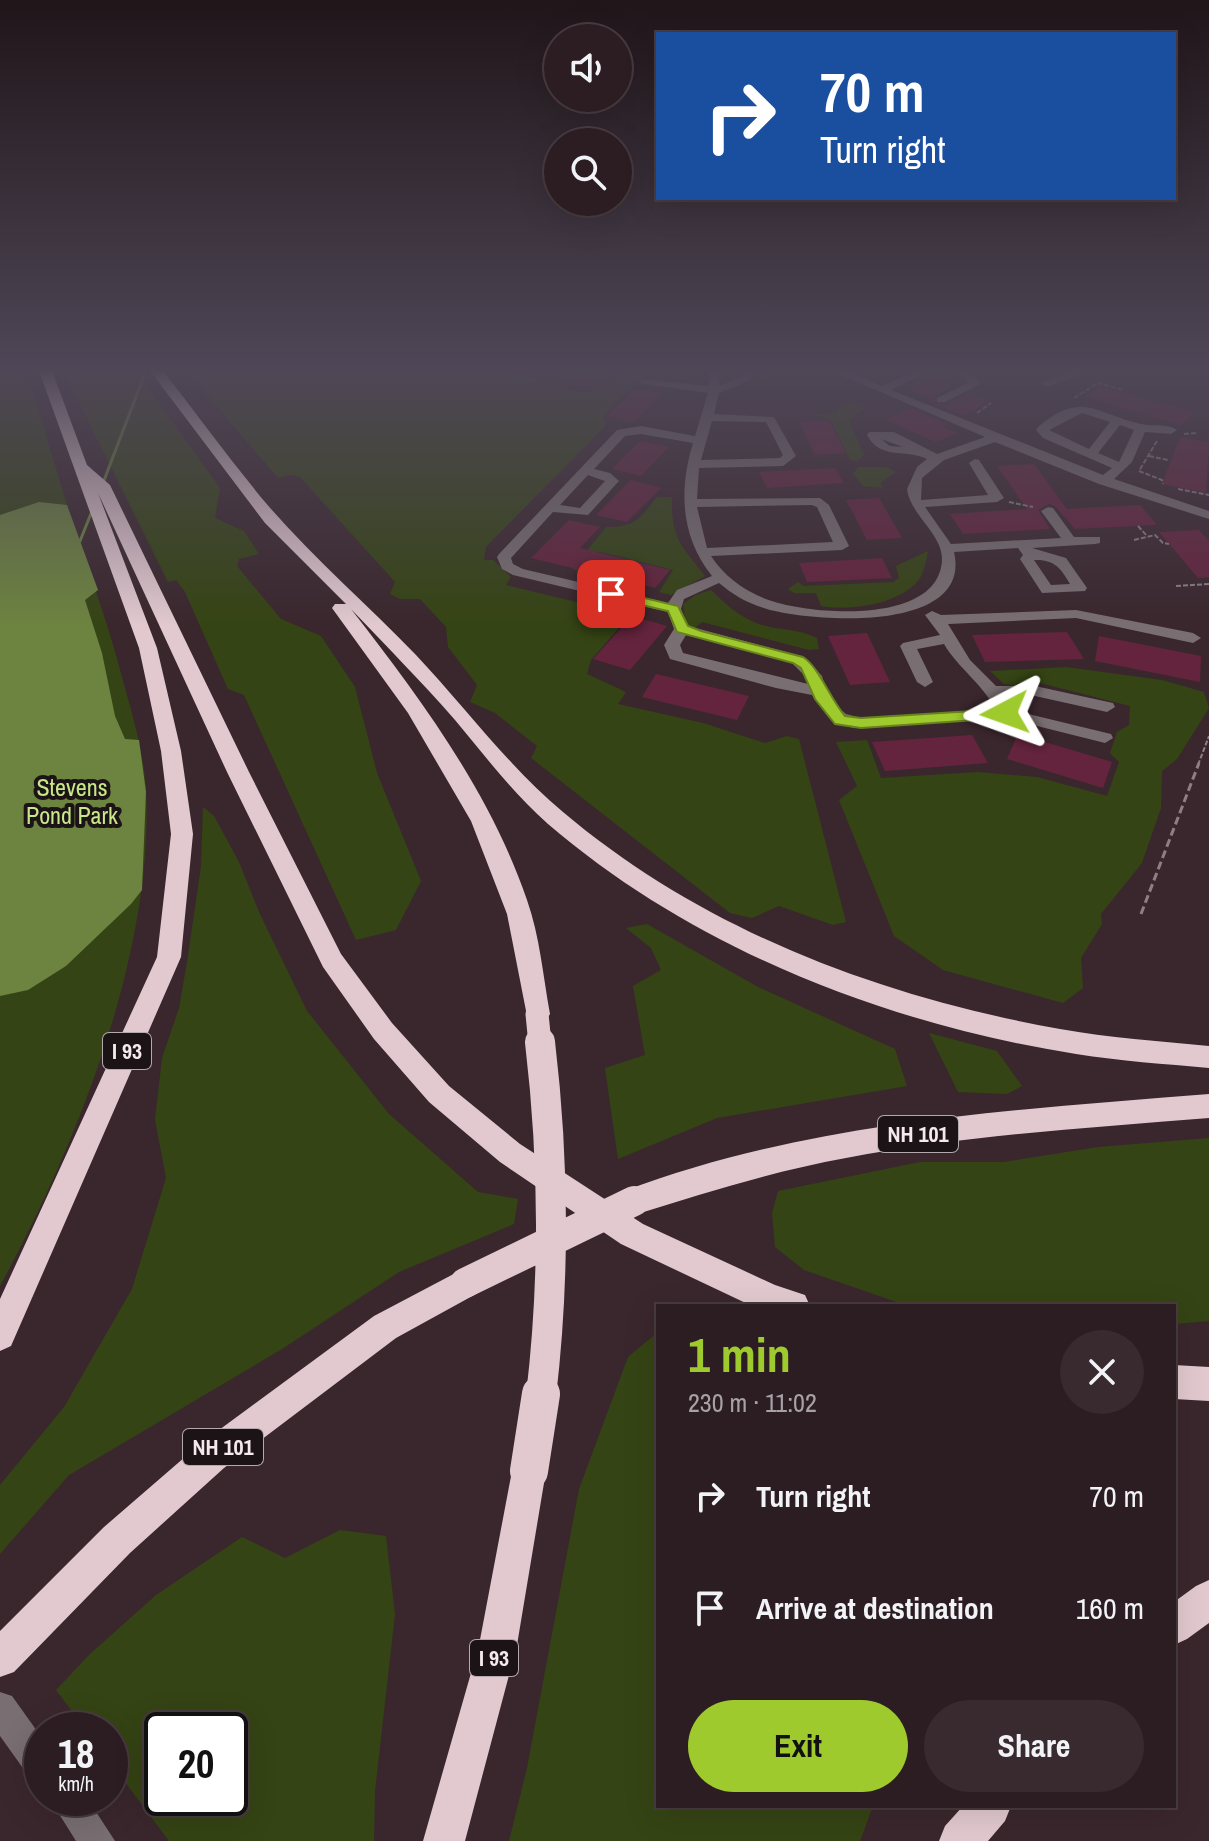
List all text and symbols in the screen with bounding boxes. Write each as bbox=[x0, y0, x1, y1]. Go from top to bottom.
map controls bbox=[544, 24, 632, 216]
button: sound bbox=[544, 24, 632, 112]
text: 70 m bbox=[820, 54, 925, 129]
icon: right bbox=[688, 64, 792, 168]
text: Turn right bbox=[820, 126, 945, 174]
button: search bbox=[544, 128, 632, 216]
pin bbox=[577, 560, 645, 628]
icon: arrive bbox=[589, 572, 633, 616]
position arrow bbox=[963, 671, 1047, 755]
park label: Stevens Pond Park bbox=[26, 771, 118, 831]
road number: I 93 bbox=[103, 1033, 151, 1069]
road number: NH 101 bbox=[878, 1116, 958, 1152]
text: 1 min bbox=[688, 1322, 791, 1387]
button: close bbox=[1060, 1330, 1144, 1414]
text: 230 m · 11:02 bbox=[688, 1385, 817, 1420]
road number: NH 101 bbox=[183, 1429, 263, 1465]
icon: right bbox=[688, 1474, 732, 1518]
text: Turn right bbox=[756, 1476, 870, 1516]
text: 70 m bbox=[1089, 1476, 1144, 1516]
icon: arrive bbox=[688, 1586, 732, 1630]
text: Arrive at destination bbox=[756, 1588, 994, 1628]
text: 160 m bbox=[1076, 1588, 1144, 1628]
road number: I 93 bbox=[470, 1640, 518, 1676]
button: Exit bbox=[688, 1700, 908, 1792]
button: Share bbox=[924, 1700, 1144, 1792]
speed limit sign: 20 bbox=[144, 1712, 248, 1816]
text: 18 bbox=[58, 1727, 94, 1780]
text: km/h bbox=[58, 1770, 94, 1797]

